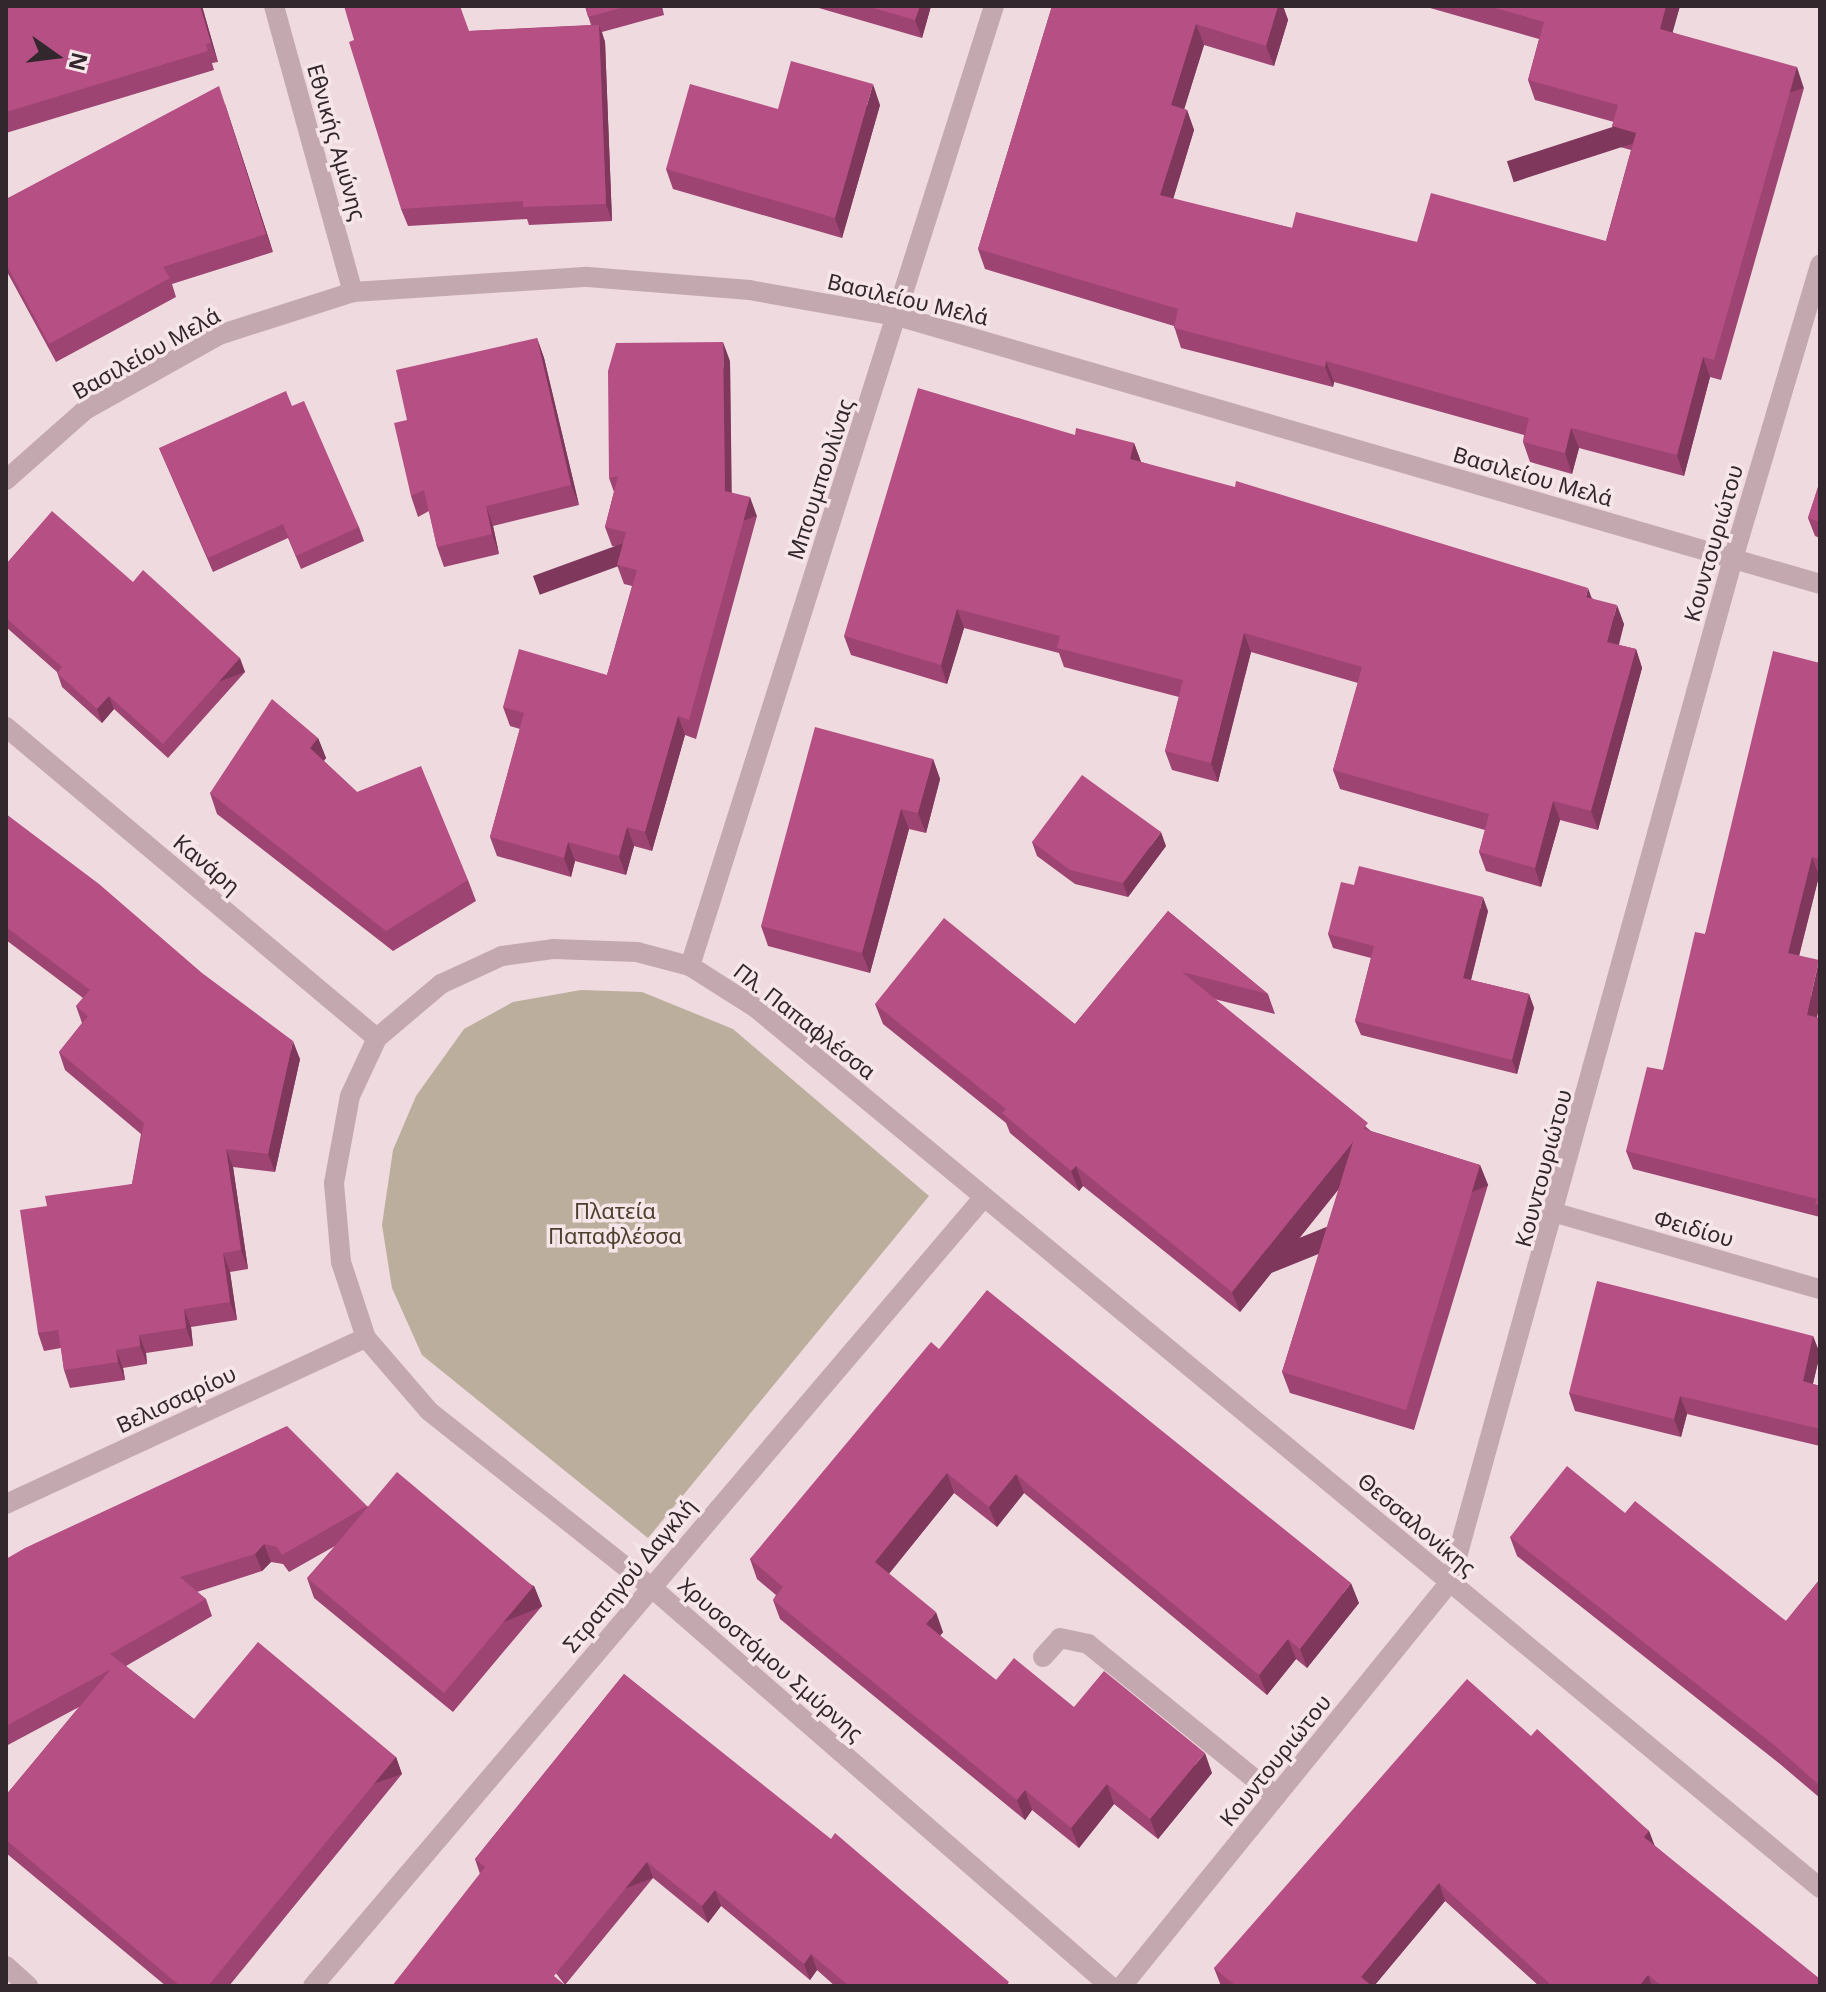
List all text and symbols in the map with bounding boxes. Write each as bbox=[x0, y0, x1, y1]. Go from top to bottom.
north arrow bbox=[16, 16, 96, 96]
text: N bbox=[63, 49, 96, 74]
street label: Εθνικής Αμύνης bbox=[302, 61, 372, 223]
street label: Βασιλείου Μελά bbox=[825, 268, 991, 330]
street label: Βασιλείου Μελά bbox=[68, 302, 224, 404]
street label: Μπουμπουλίνας bbox=[782, 395, 858, 563]
street label: Βασιλείου Μελά bbox=[1450, 441, 1616, 511]
street label: Κουντουριώτου bbox=[1678, 461, 1748, 625]
street label: Κανάρη bbox=[168, 829, 246, 899]
street label: Πλ. Παπαφλέσσα bbox=[729, 957, 881, 1085]
street label: Κουντουριώτου bbox=[1509, 1086, 1577, 1250]
park label: Πλατεία Παπαφλέσσα bbox=[548, 1197, 682, 1248]
street label: Φειδίου bbox=[1651, 1204, 1737, 1252]
street label: Βελισσαρίου bbox=[112, 1360, 240, 1438]
street label: Θεσσαλονίκης bbox=[1353, 1467, 1481, 1581]
street label: Στρατηγού Δαγκλή bbox=[557, 1493, 701, 1657]
street label: Χρυσοστόμου Σμύρνης bbox=[673, 1572, 869, 1746]
street label: Κουντουριώτου bbox=[1214, 1689, 1336, 1831]

